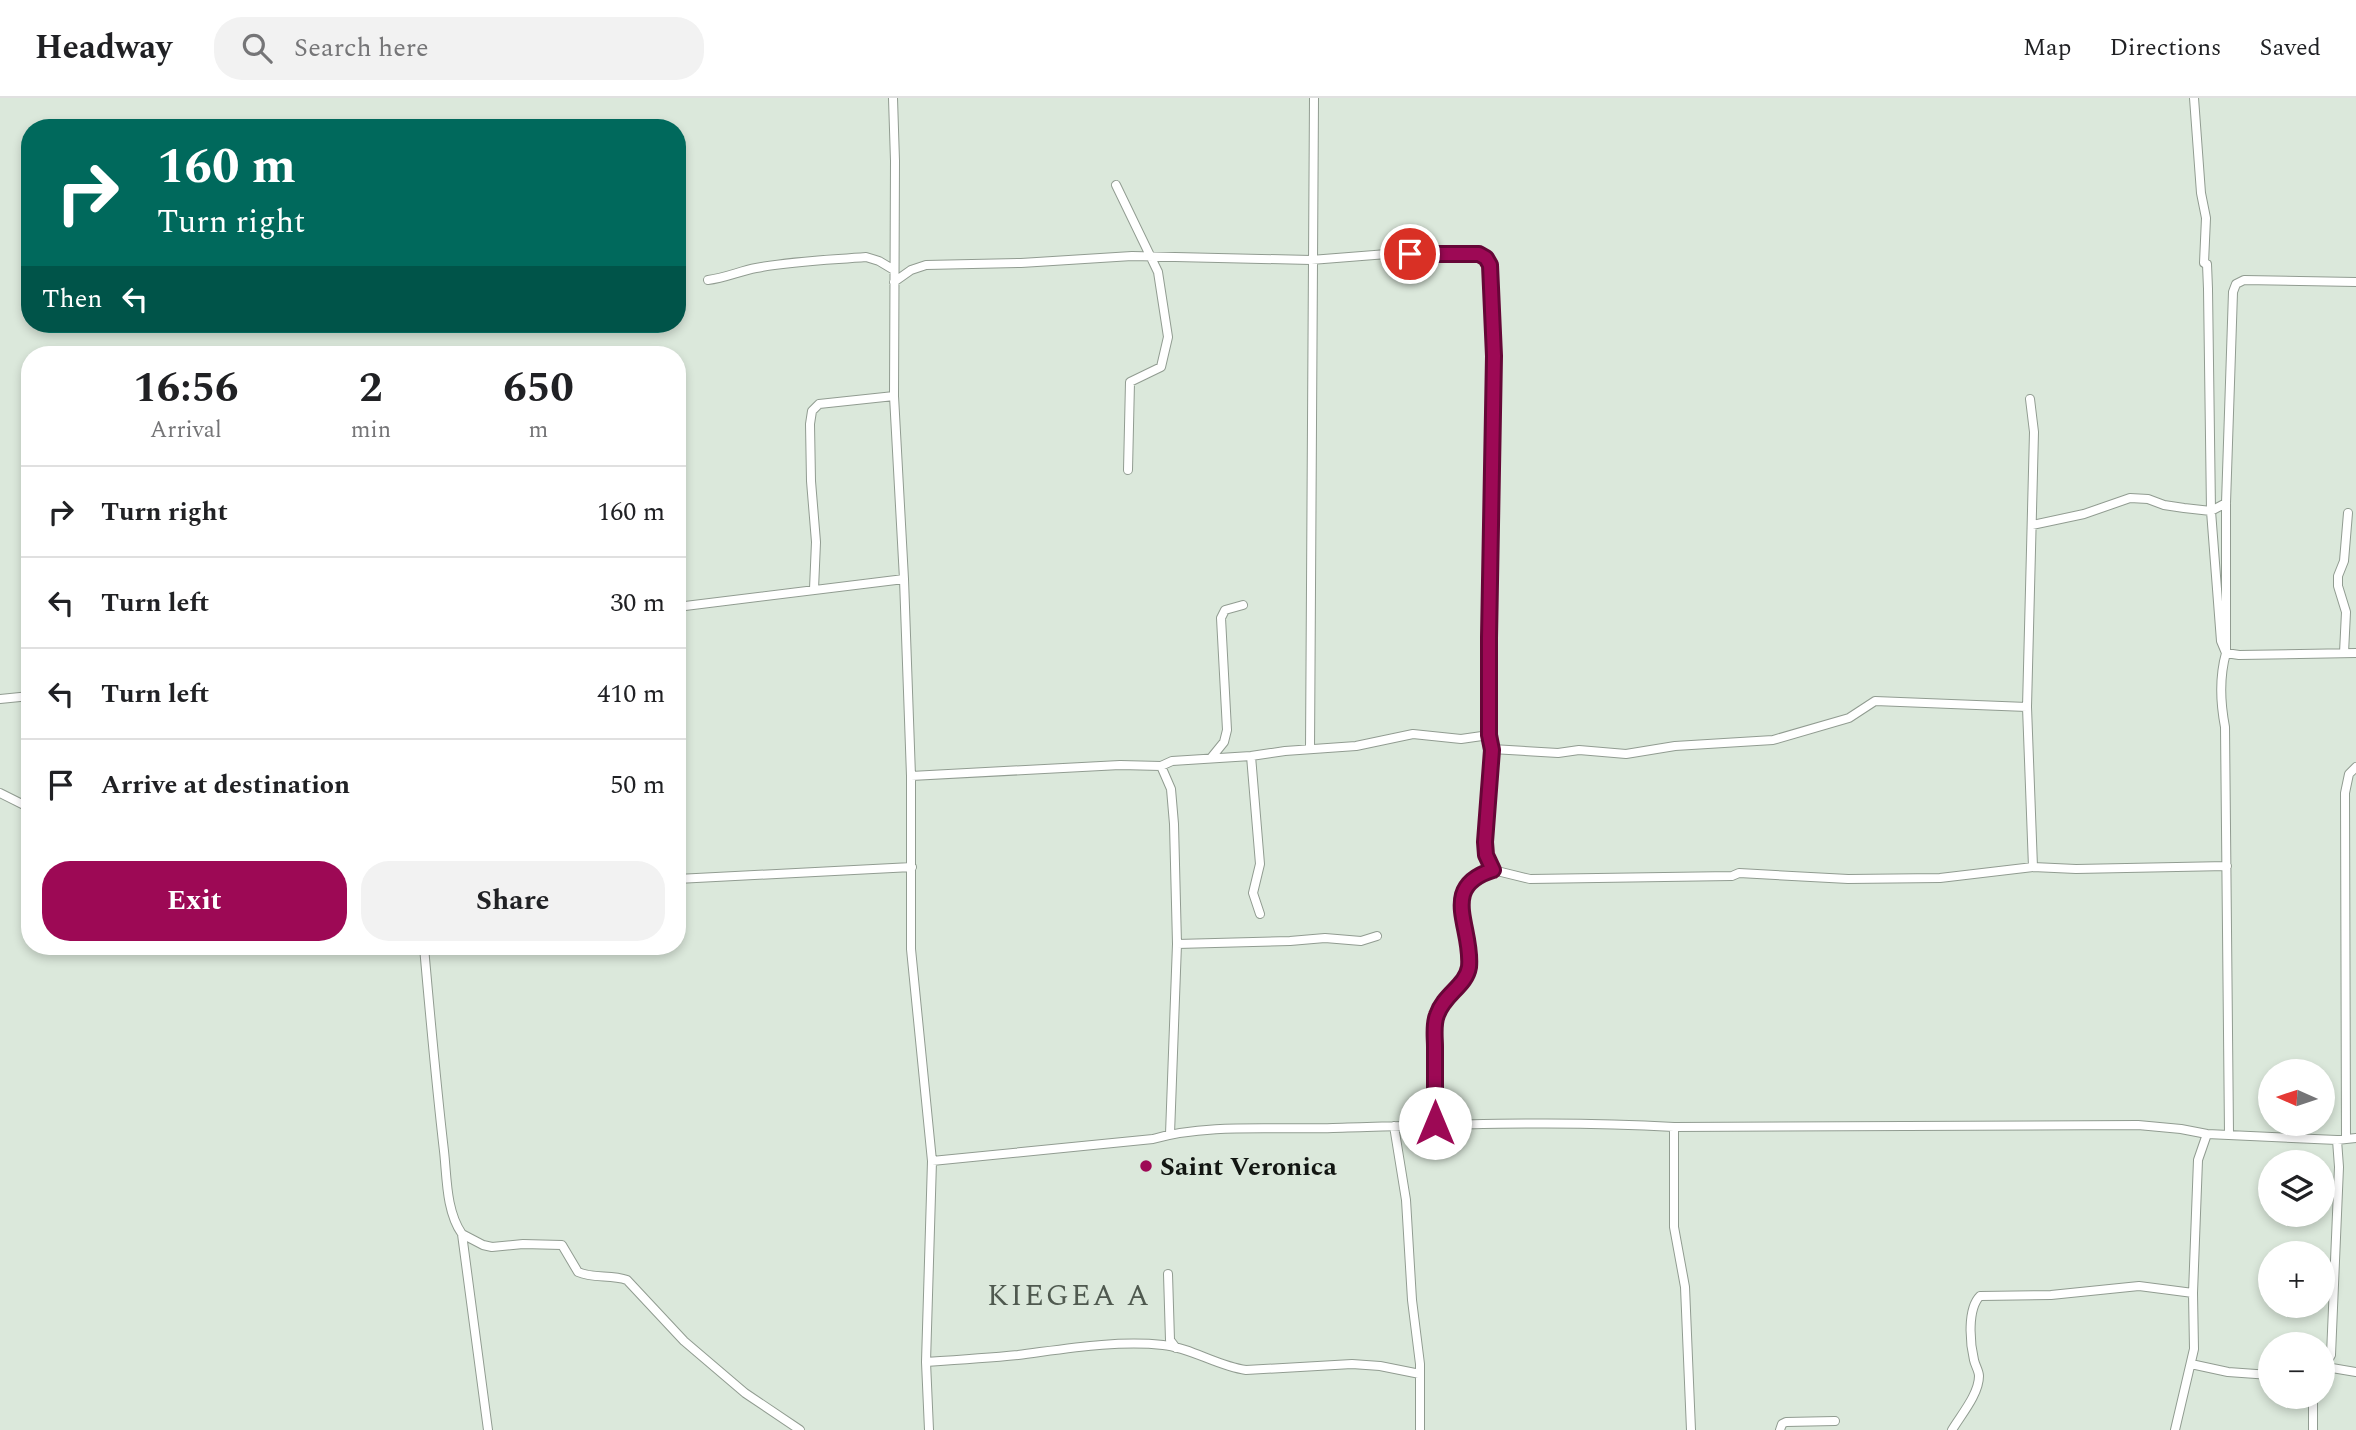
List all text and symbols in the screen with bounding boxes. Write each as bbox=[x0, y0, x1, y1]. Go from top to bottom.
search box bbox=[214, 17, 704, 80]
text: Headway bbox=[35, 23, 172, 73]
text: Search here bbox=[294, 28, 429, 68]
icon: search bbox=[238, 29, 276, 67]
text: Map bbox=[2023, 30, 2071, 66]
text: Directions bbox=[2109, 30, 2221, 66]
text: Saved bbox=[2259, 30, 2321, 66]
text: 160 m bbox=[157, 130, 296, 205]
icon: right bbox=[42, 147, 133, 238]
text: Turn right bbox=[157, 198, 305, 247]
pin bbox=[1380, 224, 1440, 284]
icon: arrive bbox=[1391, 235, 1429, 273]
text: Then bbox=[42, 279, 102, 319]
icon: left bbox=[116, 280, 154, 318]
text: 16:56 bbox=[133, 357, 239, 420]
text: 2 bbox=[359, 357, 383, 420]
text: 650 bbox=[503, 357, 574, 420]
text: Arrival bbox=[150, 413, 222, 448]
text: min bbox=[351, 413, 391, 448]
text: m bbox=[529, 413, 548, 448]
text: Turn right bbox=[101, 492, 228, 532]
text: 160 m bbox=[597, 492, 665, 532]
icon: right bbox=[42, 493, 80, 531]
text: Turn left bbox=[101, 583, 209, 623]
text: 30 m bbox=[610, 583, 665, 623]
icon: left bbox=[42, 584, 80, 622]
text: Turn left bbox=[101, 674, 209, 714]
text: 410 m bbox=[597, 674, 665, 714]
icon: left bbox=[42, 675, 80, 713]
text: Arrive at destination bbox=[101, 765, 350, 805]
text: 50 m bbox=[610, 765, 665, 805]
icon: arrive bbox=[42, 766, 80, 804]
button: Exit bbox=[42, 861, 347, 941]
button: Share bbox=[361, 861, 665, 941]
north arrow bbox=[2258, 1059, 2334, 1136]
map controls bbox=[2258, 1059, 2335, 1409]
position arrow bbox=[1398, 1086, 1472, 1160]
place label: Saint Veronica bbox=[1160, 1147, 1337, 1187]
button: layers bbox=[2258, 1150, 2335, 1227]
marker: Saint Veronica bbox=[1138, 1158, 1154, 1174]
button: + bbox=[2258, 1241, 2335, 1318]
district label: KIEGEA A bbox=[987, 1273, 1151, 1319]
button: − bbox=[2258, 1332, 2335, 1409]

